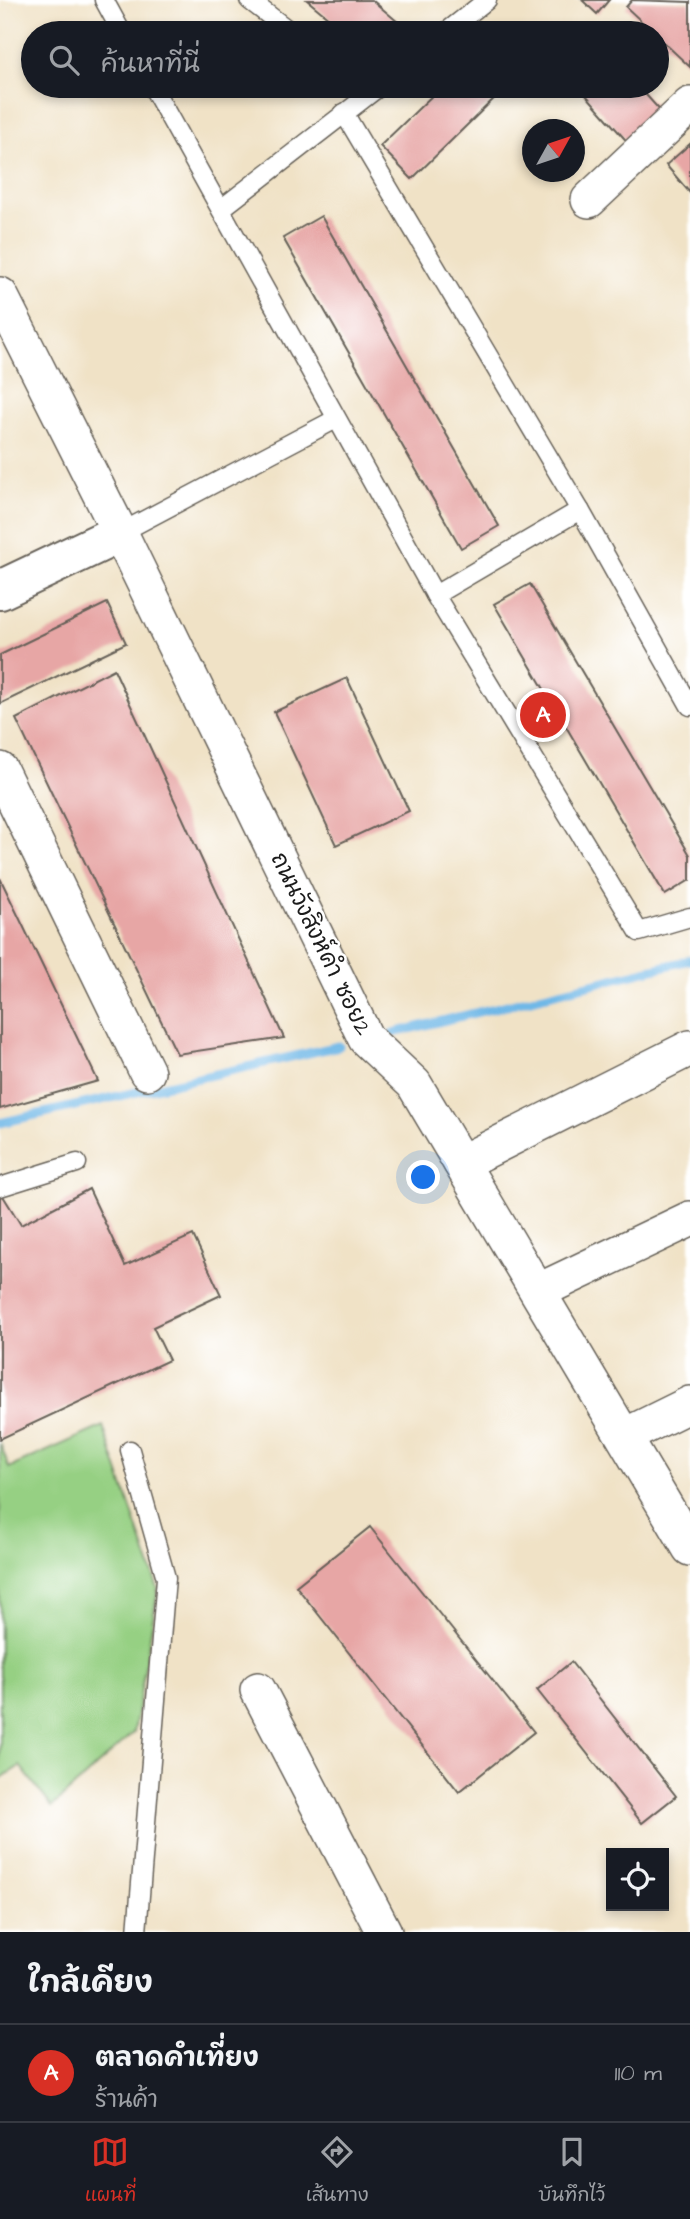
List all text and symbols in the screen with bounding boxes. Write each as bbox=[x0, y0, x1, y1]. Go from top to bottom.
search box bbox=[21, 21, 669, 98]
icon: search bbox=[45, 41, 83, 79]
text: ค้นหาที่นี่ bbox=[101, 46, 200, 82]
north arrow bbox=[522, 119, 585, 182]
pin: A bbox=[520, 689, 566, 741]
street label: ถนนวังสิงห์คำ ซอย2 bbox=[263, 847, 380, 1041]
your location bbox=[406, 1160, 440, 1194]
map controls bbox=[606, 1848, 669, 1911]
button: locate bbox=[606, 1848, 669, 1911]
text: ใกล้เคียง bbox=[28, 1962, 153, 2004]
text: ตลาดคำเที่ยง bbox=[95, 2040, 259, 2076]
text: A bbox=[44, 2057, 58, 2089]
text: 110 m bbox=[614, 2057, 662, 2089]
text: ร้านค้า bbox=[95, 2084, 158, 2116]
tab: แผนที่ bbox=[85, 2133, 136, 2209]
tab: เส้นทาง bbox=[306, 2133, 369, 2209]
tab: บันทึกไว้ bbox=[538, 2133, 605, 2209]

